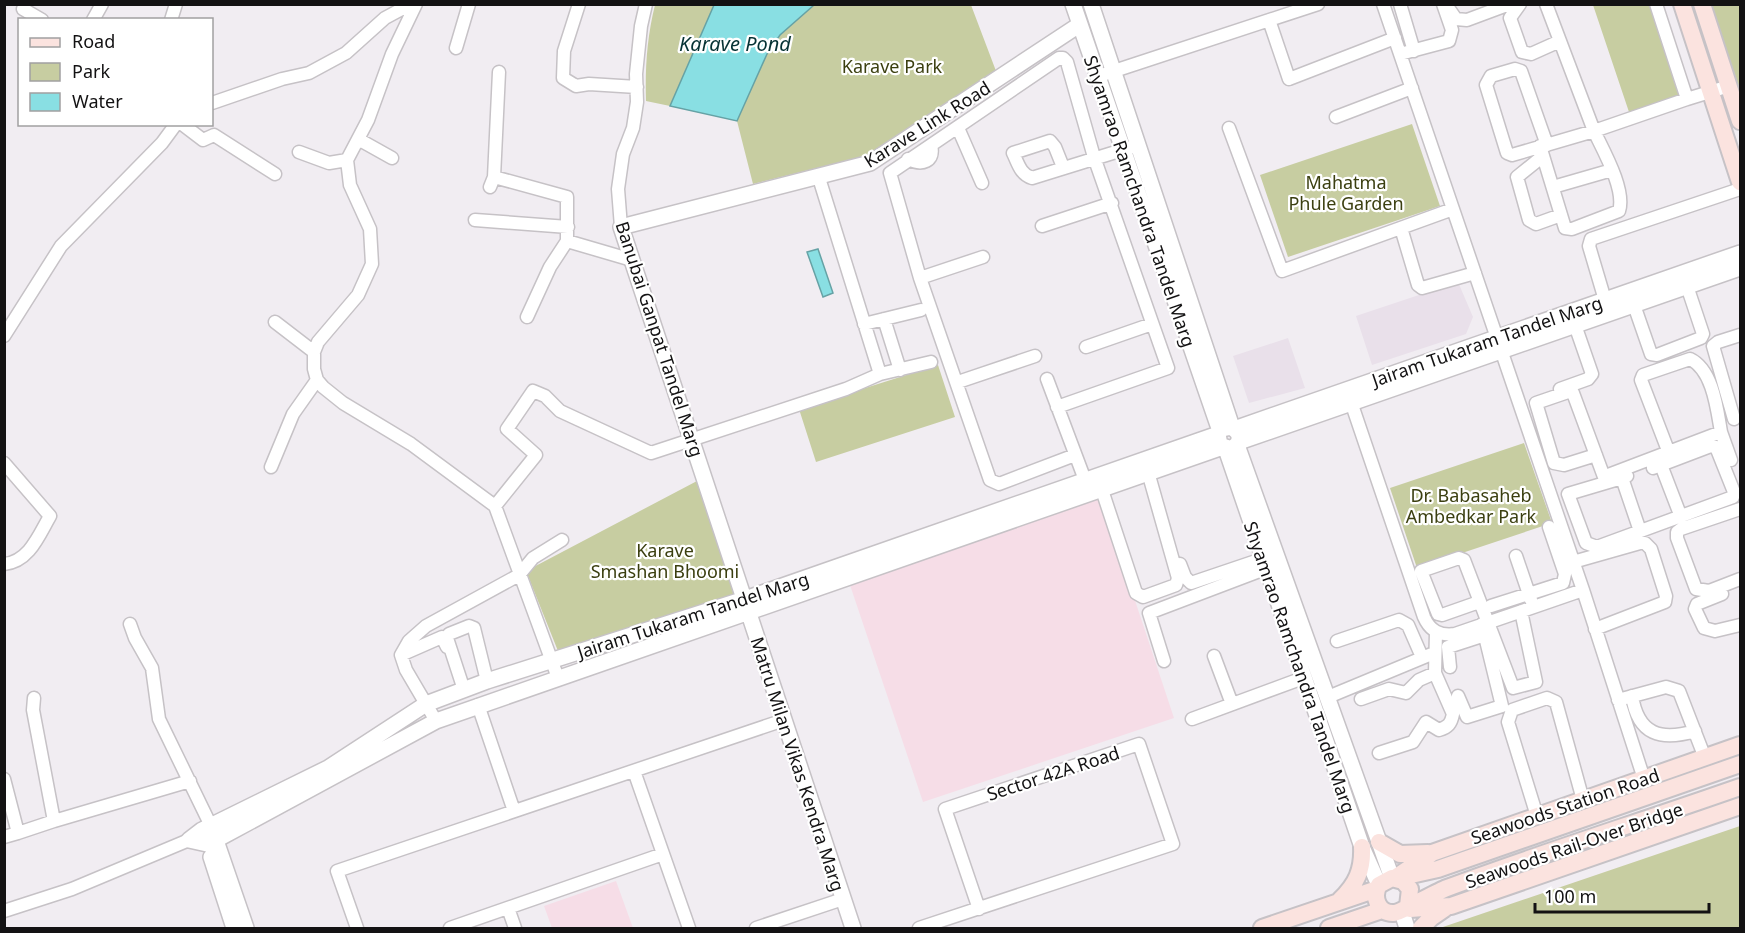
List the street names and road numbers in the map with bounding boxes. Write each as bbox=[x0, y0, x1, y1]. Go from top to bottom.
street label: Shyamrao Ramchandra Tandel Marg bbox=[1079, 52, 1201, 350]
street label: Karave Link Road bbox=[859, 75, 995, 173]
street label: Banubai Ganpat Tandel Marg bbox=[611, 218, 709, 460]
street label: Jairam Tukaram Tandel Marg bbox=[1367, 290, 1605, 392]
street label: Shyamrao Ramchandra Tandel Marg bbox=[1239, 518, 1361, 816]
street label: Jairam Tukaram Tandel Marg bbox=[572, 566, 812, 664]
street label: Matru Milan Vikas Kendra Marg bbox=[745, 634, 851, 894]
street label: Sector 42A Road bbox=[984, 740, 1122, 806]
street label: Seawoods Station Road bbox=[1467, 762, 1663, 850]
street label: Seawoods Rail-Over Bridge bbox=[1462, 796, 1686, 894]

